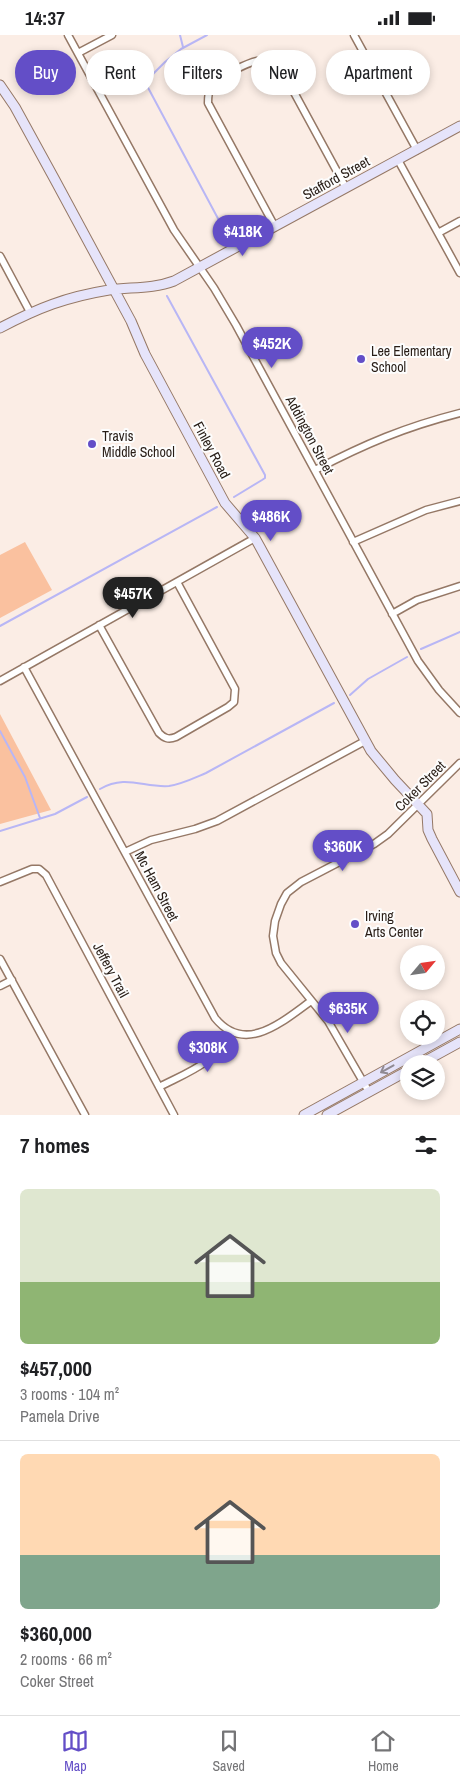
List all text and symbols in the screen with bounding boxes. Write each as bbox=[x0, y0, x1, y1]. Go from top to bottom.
text: 14:37 bbox=[25, 5, 65, 31]
chip: Buy bbox=[15, 50, 76, 95]
chip: Rent bbox=[86, 50, 154, 95]
chip: Filters bbox=[164, 50, 241, 95]
chip: New bbox=[251, 50, 316, 95]
chip: Apartment bbox=[326, 50, 430, 95]
street label: Stafford Street bbox=[299, 152, 373, 204]
pin: $418K bbox=[208, 215, 278, 257]
text: $418K bbox=[224, 220, 262, 242]
pin: $452K bbox=[237, 327, 307, 369]
text: $452K bbox=[253, 332, 291, 354]
place label: Lee Elementary School bbox=[371, 342, 452, 376]
marker: Lee Elementary School bbox=[355, 353, 367, 365]
street label: Addington Street bbox=[281, 392, 338, 477]
street label: Finley Road bbox=[190, 418, 234, 482]
place label: Travis Middle School bbox=[102, 427, 175, 461]
marker: Travis Middle School bbox=[86, 438, 98, 450]
pin: $486K bbox=[236, 499, 306, 542]
text: $486K bbox=[252, 505, 290, 527]
pin: $457K bbox=[98, 577, 168, 619]
text: $457K bbox=[114, 582, 152, 604]
street label: Coker Street bbox=[391, 757, 449, 815]
pin: $360K bbox=[308, 829, 378, 872]
text: $360K bbox=[324, 835, 362, 857]
street label: Mc Ham Street bbox=[131, 848, 183, 924]
place label: Irving Arts Center bbox=[364, 907, 423, 941]
marker: Irving Arts Center bbox=[349, 918, 361, 930]
street label: Jeffery Trail bbox=[89, 939, 133, 1001]
north arrow bbox=[400, 945, 445, 990]
map controls bbox=[400, 945, 445, 1100]
pin: $635K bbox=[313, 991, 383, 1034]
text: $635K bbox=[329, 997, 367, 1019]
button: locate bbox=[400, 1000, 445, 1045]
pin: $308K bbox=[173, 1031, 243, 1073]
text: $308K bbox=[189, 1036, 227, 1058]
button: layers bbox=[400, 1055, 445, 1100]
one-way arrow bbox=[380, 1065, 394, 1075]
text: 7 homes bbox=[20, 1131, 90, 1160]
icon: filters bbox=[412, 1131, 440, 1159]
icon: home bbox=[185, 1221, 275, 1311]
text: $457,000 bbox=[20, 1354, 92, 1383]
text: 3 rooms · 104 m² bbox=[20, 1383, 119, 1405]
text: Pamela Drive bbox=[20, 1405, 99, 1427]
icon: home bbox=[185, 1487, 275, 1577]
text: $360,000 bbox=[20, 1619, 92, 1648]
text: 2 rooms · 66 m² bbox=[20, 1648, 112, 1670]
text: Coker Street bbox=[20, 1670, 94, 1692]
tab: Map bbox=[61, 1727, 89, 1775]
tab: Saved bbox=[212, 1727, 245, 1775]
tab: Home bbox=[368, 1727, 399, 1775]

